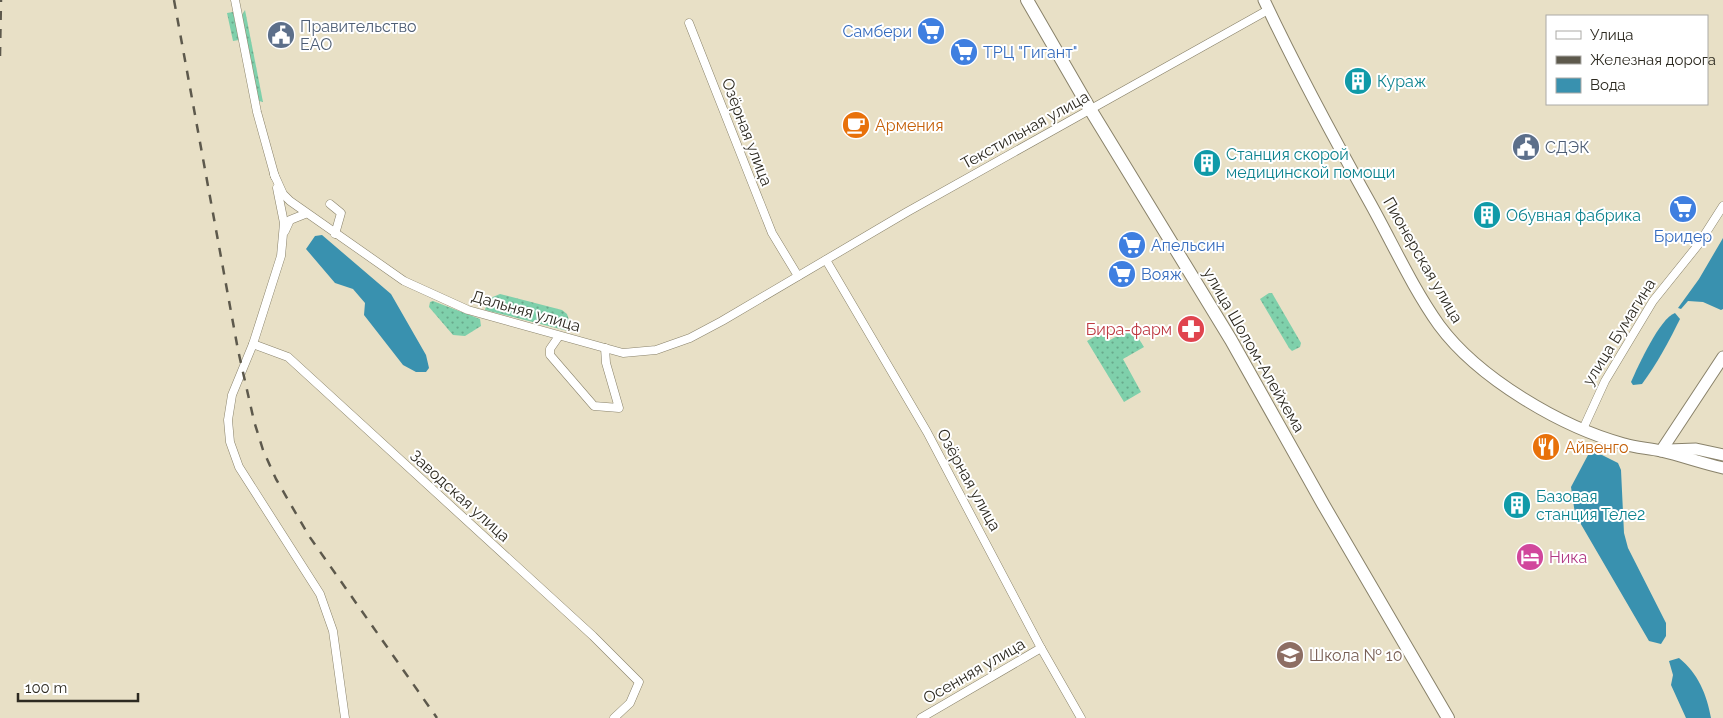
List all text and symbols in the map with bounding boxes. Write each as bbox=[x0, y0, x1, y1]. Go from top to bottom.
legend bbox=[1546, 15, 1708, 105]
supermarket icon: Самбери bbox=[916, 16, 946, 46]
place label: Правительство ЕАО bbox=[300, 17, 417, 54]
public building icon: Правительство ЕАО bbox=[266, 20, 296, 50]
place label: Самбери bbox=[843, 22, 912, 41]
text: Улица bbox=[1590, 26, 1634, 44]
supermarket icon: ТРЦ "Гигант" bbox=[949, 37, 979, 67]
place label: ТРЦ "Гигант" bbox=[983, 43, 1077, 62]
text: Железная дорога bbox=[1590, 51, 1716, 69]
building icon: Кураж bbox=[1343, 66, 1373, 96]
place label: Кураж bbox=[1377, 72, 1427, 91]
street label: Озёрная улица bbox=[718, 75, 776, 189]
text: Вода bbox=[1590, 76, 1626, 94]
street label: Текстильная улица bbox=[958, 87, 1092, 173]
cafe icon: Армения bbox=[841, 110, 871, 140]
place label: Армения bbox=[875, 116, 943, 135]
public building icon: СДЭК bbox=[1511, 132, 1541, 162]
place label: СДЭК bbox=[1545, 138, 1589, 157]
place label: Станция скорой медицинской помощи bbox=[1226, 145, 1395, 182]
building icon: Станция скорой медицинской помощи bbox=[1192, 148, 1222, 178]
street label: Пионерская улица bbox=[1379, 194, 1467, 326]
supermarket icon: Бридер bbox=[1668, 194, 1698, 224]
building icon: Обувная фабрика bbox=[1472, 200, 1502, 230]
place label: Обувная фабрика bbox=[1506, 206, 1641, 225]
place label: Бридер bbox=[1654, 227, 1712, 246]
supermarket icon: Апельсин bbox=[1117, 230, 1147, 260]
place label: Апельсин bbox=[1151, 236, 1225, 255]
supermarket icon: Вояж bbox=[1107, 259, 1137, 289]
street label: улица Шолом-Алейхема bbox=[1199, 264, 1309, 436]
place label: Вояж bbox=[1141, 265, 1182, 284]
street label: улица Бумагина bbox=[1579, 275, 1659, 389]
street label: Дальняя улица bbox=[469, 286, 583, 336]
pharmacy icon: Бира-фарм bbox=[1176, 314, 1206, 344]
place label: Бира-фарм bbox=[1086, 320, 1172, 339]
street label: Озёрная улица bbox=[933, 426, 1005, 534]
restaurant icon: Айвенго bbox=[1531, 432, 1561, 462]
place label: Айвенго bbox=[1565, 438, 1629, 457]
street label: Заводская улица bbox=[406, 446, 514, 546]
place label: Базовая станция Теле2 bbox=[1536, 487, 1645, 524]
building icon: Базовая станция Теле2 bbox=[1502, 490, 1532, 520]
hotel icon: Ника bbox=[1515, 542, 1545, 572]
place label: Ника bbox=[1549, 548, 1587, 567]
street label: Осенняя улица bbox=[920, 634, 1028, 708]
school or university icon: Школа № 10 bbox=[1275, 640, 1305, 670]
place label: Школа № 10 bbox=[1309, 646, 1402, 665]
scale bar bbox=[18, 670, 138, 702]
text: 100 m bbox=[25, 679, 67, 697]

